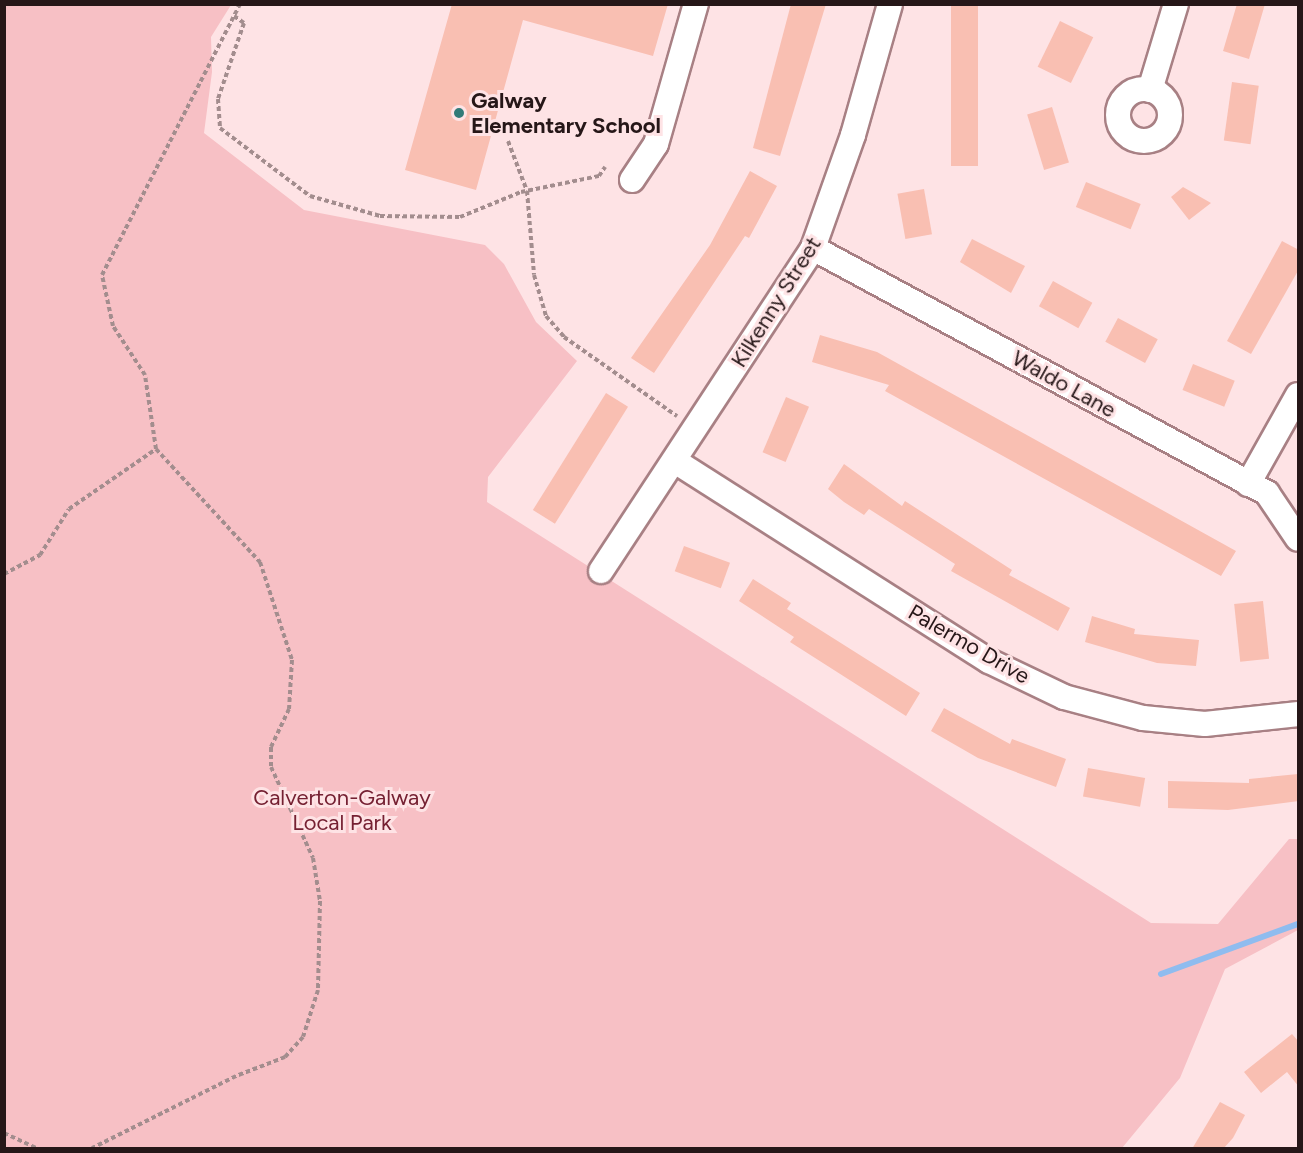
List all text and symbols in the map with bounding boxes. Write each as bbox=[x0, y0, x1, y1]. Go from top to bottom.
place label: Galway Elementary School bbox=[471, 87, 661, 138]
marker: Galway Elementary School bbox=[452, 106, 466, 120]
street label: Kilkenny Street bbox=[725, 232, 827, 372]
street label: Waldo Lane bbox=[1008, 345, 1120, 423]
street label: Palermo Drive bbox=[904, 599, 1034, 689]
park label: Calverton-Galway Local Park bbox=[253, 784, 431, 836]

